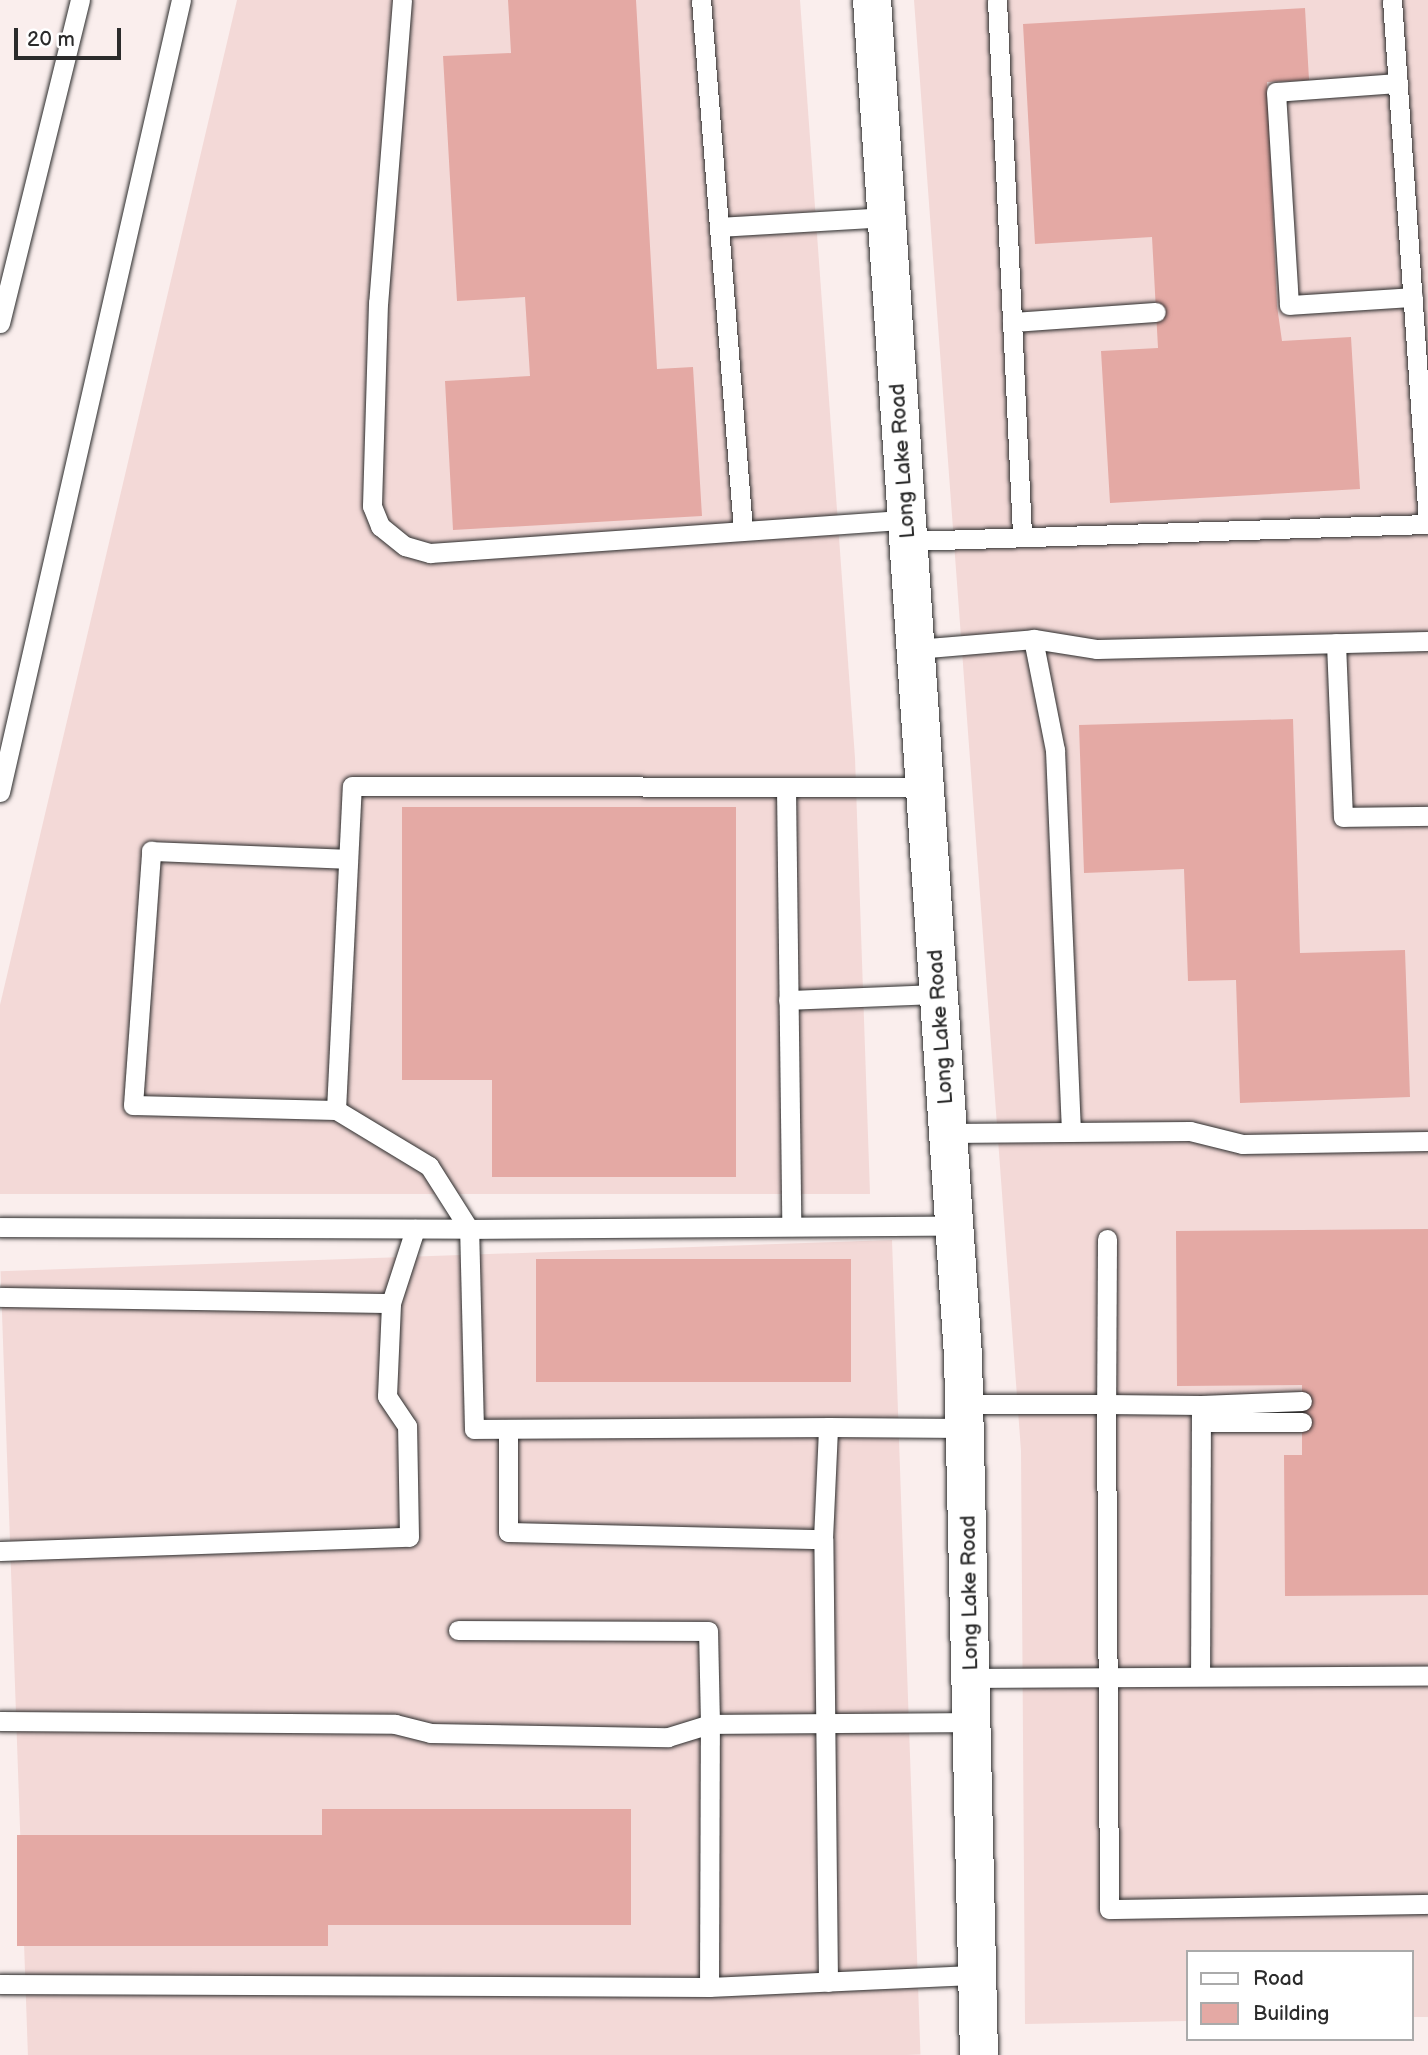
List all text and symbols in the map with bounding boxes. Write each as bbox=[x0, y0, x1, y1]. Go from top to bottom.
scale bar bbox=[18, 14, 124, 58]
text: 20 m bbox=[27, 27, 75, 52]
street label: Long Lake Road bbox=[885, 383, 921, 539]
street label: Long Lake Road bbox=[923, 949, 959, 1105]
street label: Long Lake Road bbox=[956, 1515, 984, 1671]
legend bbox=[1186, 1950, 1414, 2041]
text: Road bbox=[1253, 1966, 1304, 1991]
text: Building bbox=[1253, 2001, 1329, 2026]

